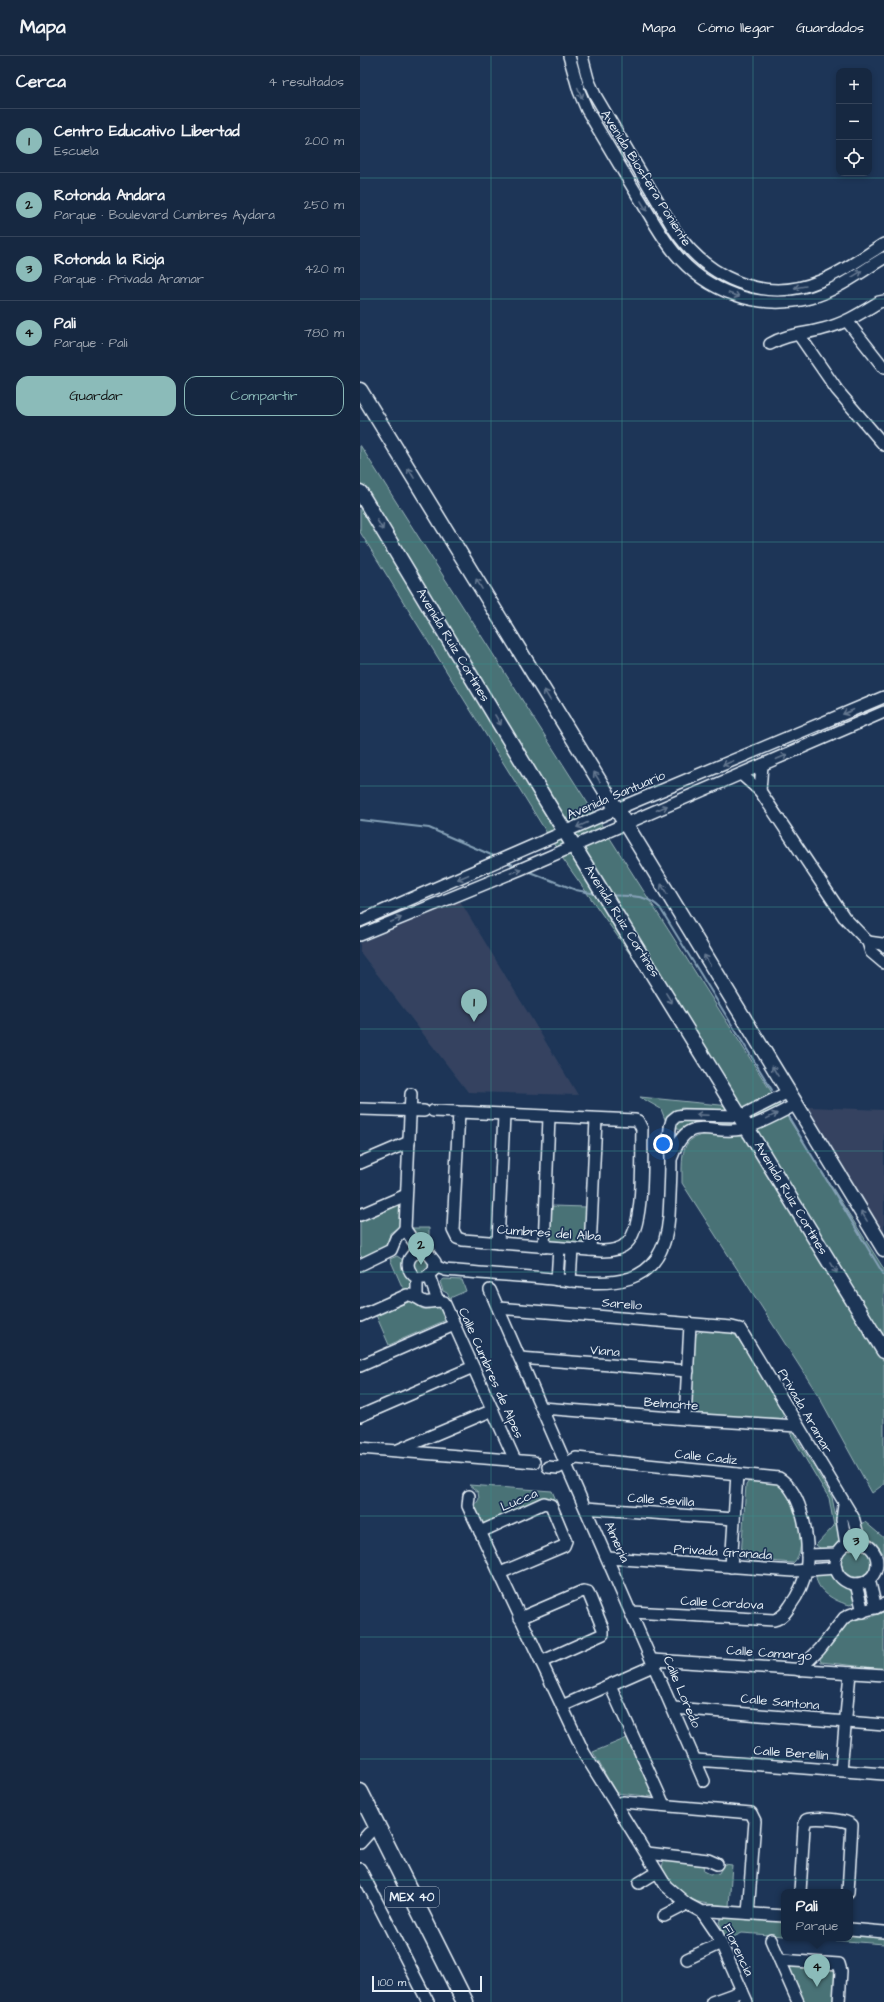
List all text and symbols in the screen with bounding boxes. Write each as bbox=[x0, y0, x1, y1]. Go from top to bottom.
text: Mapa bbox=[20, 14, 66, 41]
text: Mapa bbox=[642, 18, 676, 38]
text: Cómo llegar bbox=[698, 18, 774, 38]
text: Guardados bbox=[796, 18, 864, 38]
map controls bbox=[836, 68, 872, 176]
button: + bbox=[836, 68, 872, 104]
text: Cerca bbox=[16, 70, 66, 94]
text: 4 resultados bbox=[268, 73, 344, 91]
one-way arrow bbox=[577, 87, 584, 99]
button: − bbox=[836, 104, 872, 140]
street label: Avenida Biosfera Poniente bbox=[597, 106, 695, 250]
text: Centro Educativo Libertad bbox=[54, 121, 240, 142]
text: 1 bbox=[28, 132, 30, 150]
text: 200 m bbox=[305, 132, 344, 150]
button: locate bbox=[836, 140, 872, 176]
text: Escuela bbox=[54, 142, 99, 160]
text: Rotonda Andara bbox=[54, 185, 165, 206]
text: 2 bbox=[25, 196, 33, 214]
text: 250 m bbox=[304, 196, 344, 214]
one-way arrow bbox=[641, 200, 649, 212]
text: Parque · Boulevard Cumbres Aydara bbox=[54, 206, 275, 224]
text: Rotonda la Rioja bbox=[54, 249, 164, 270]
text: 3 bbox=[26, 260, 32, 278]
text: 420 m bbox=[304, 260, 344, 278]
text: Parque · Privada Aramar bbox=[54, 270, 204, 288]
one-way arrow bbox=[851, 270, 863, 278]
one-way arrow bbox=[794, 283, 807, 291]
one-way arrow bbox=[728, 292, 741, 299]
text: Pali bbox=[54, 313, 76, 334]
text: 4 bbox=[25, 324, 33, 342]
text: 780 m bbox=[304, 324, 344, 342]
text: Parque · Pali bbox=[54, 334, 128, 352]
button: Guardar bbox=[16, 376, 176, 416]
button: Compartir bbox=[184, 376, 344, 416]
one-way arrow bbox=[407, 468, 415, 479]
one-way arrow bbox=[377, 519, 385, 531]
one-way arrow bbox=[474, 578, 482, 590]
street label: Avenida Ruiz Cortines bbox=[412, 585, 494, 706]
one-way arrow bbox=[542, 689, 550, 701]
one-way arrow bbox=[843, 709, 855, 716]
one-way arrow bbox=[494, 714, 502, 725]
one-way arrow bbox=[775, 753, 787, 760]
one-way arrow bbox=[723, 759, 735, 767]
street label: Avenida Santuario bbox=[564, 766, 669, 824]
one-way arrow bbox=[593, 771, 601, 783]
one-way arrow bbox=[656, 804, 668, 811]
one-way arrow bbox=[576, 822, 588, 829]
street label: Avenida Ruiz Cortines bbox=[580, 861, 664, 981]
one-way arrow bbox=[510, 867, 522, 874]
one-way arrow bbox=[457, 874, 469, 881]
one-way arrow bbox=[660, 883, 668, 895]
one-way arrow bbox=[390, 916, 402, 924]
one-way arrow bbox=[703, 954, 711, 966]
pin: 1 bbox=[461, 989, 487, 1022]
one-way arrow bbox=[665, 992, 673, 1003]
one-way arrow bbox=[771, 1065, 779, 1077]
one-way arrow bbox=[696, 1111, 709, 1119]
one-way arrow bbox=[765, 1112, 777, 1120]
your location bbox=[653, 1134, 673, 1154]
street label: Avenida Ruiz Cortines bbox=[750, 1138, 832, 1259]
one-way arrow bbox=[859, 1210, 867, 1222]
street label: Cumbres del Alba bbox=[496, 1220, 602, 1246]
pin: 2 bbox=[408, 1232, 434, 1265]
one-way arrow bbox=[830, 1262, 838, 1274]
street label: Sarello bbox=[601, 1293, 644, 1315]
street label: Calle Cumbres de Alpes bbox=[454, 1305, 528, 1442]
street label: Viana bbox=[589, 1341, 621, 1361]
street label: Privada Aramar bbox=[773, 1365, 837, 1457]
street label: Belmonte bbox=[643, 1393, 699, 1415]
street label: Calle Cadíz bbox=[674, 1445, 739, 1469]
street label: Lucca bbox=[498, 1484, 541, 1516]
street label: Calle Sevilla bbox=[627, 1489, 695, 1511]
street label: Almería bbox=[600, 1519, 634, 1566]
pin: 3 bbox=[843, 1528, 869, 1561]
street label: Privada Granada bbox=[673, 1540, 773, 1564]
street label: Calle Cordova bbox=[680, 1592, 764, 1614]
street label: Calle Camargo bbox=[725, 1641, 813, 1666]
street label: Calle Loredo bbox=[659, 1653, 706, 1731]
street label: Calle Santona bbox=[740, 1690, 821, 1714]
street label: Calle Berellín bbox=[753, 1741, 830, 1765]
road number: MEX 40 bbox=[385, 1887, 439, 1907]
popup bbox=[781, 1889, 853, 1941]
text: Pali bbox=[796, 1896, 818, 1917]
text: Parque bbox=[796, 1917, 838, 1935]
street label: Florencia bbox=[718, 1921, 758, 1979]
pin: 4 bbox=[804, 1954, 830, 1987]
scale bar bbox=[372, 1974, 482, 1993]
text: 100 m bbox=[378, 1975, 406, 1990]

